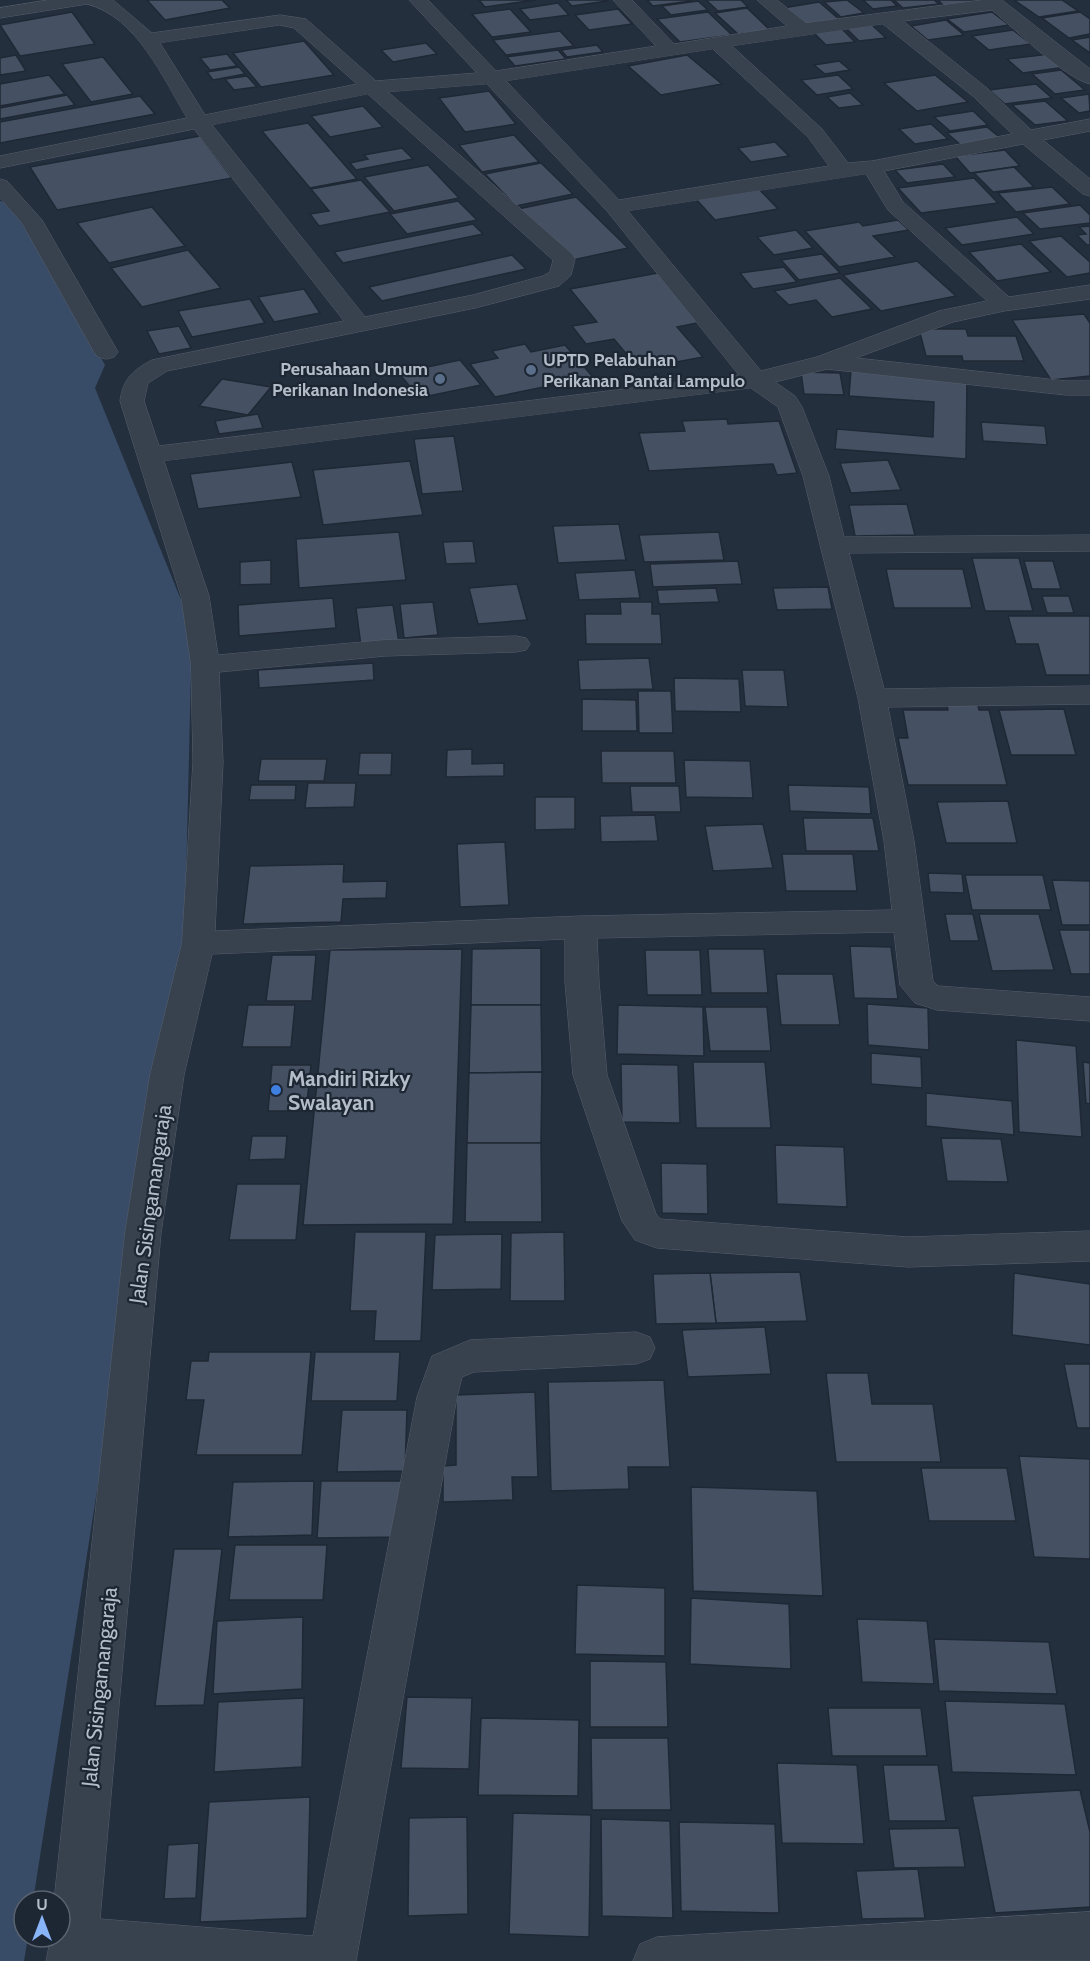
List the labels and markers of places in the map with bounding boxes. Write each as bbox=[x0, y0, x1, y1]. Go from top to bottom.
place label: UPTD Pelabuhan Perikanan Pantai Lampulo bbox=[543, 349, 745, 392]
place label: Perusahaan Umum Perikanan Indonesia bbox=[272, 358, 428, 401]
marker: UPTD Pelabuhan Perikanan Pantai Lampulo bbox=[524, 363, 538, 377]
marker: Perusahaan Umum Perikanan Indonesia bbox=[433, 372, 447, 386]
place label: Mandiri Rizky Swalayan bbox=[288, 1066, 411, 1115]
marker: Mandiri Rizky Swalayan bbox=[269, 1083, 283, 1097]

